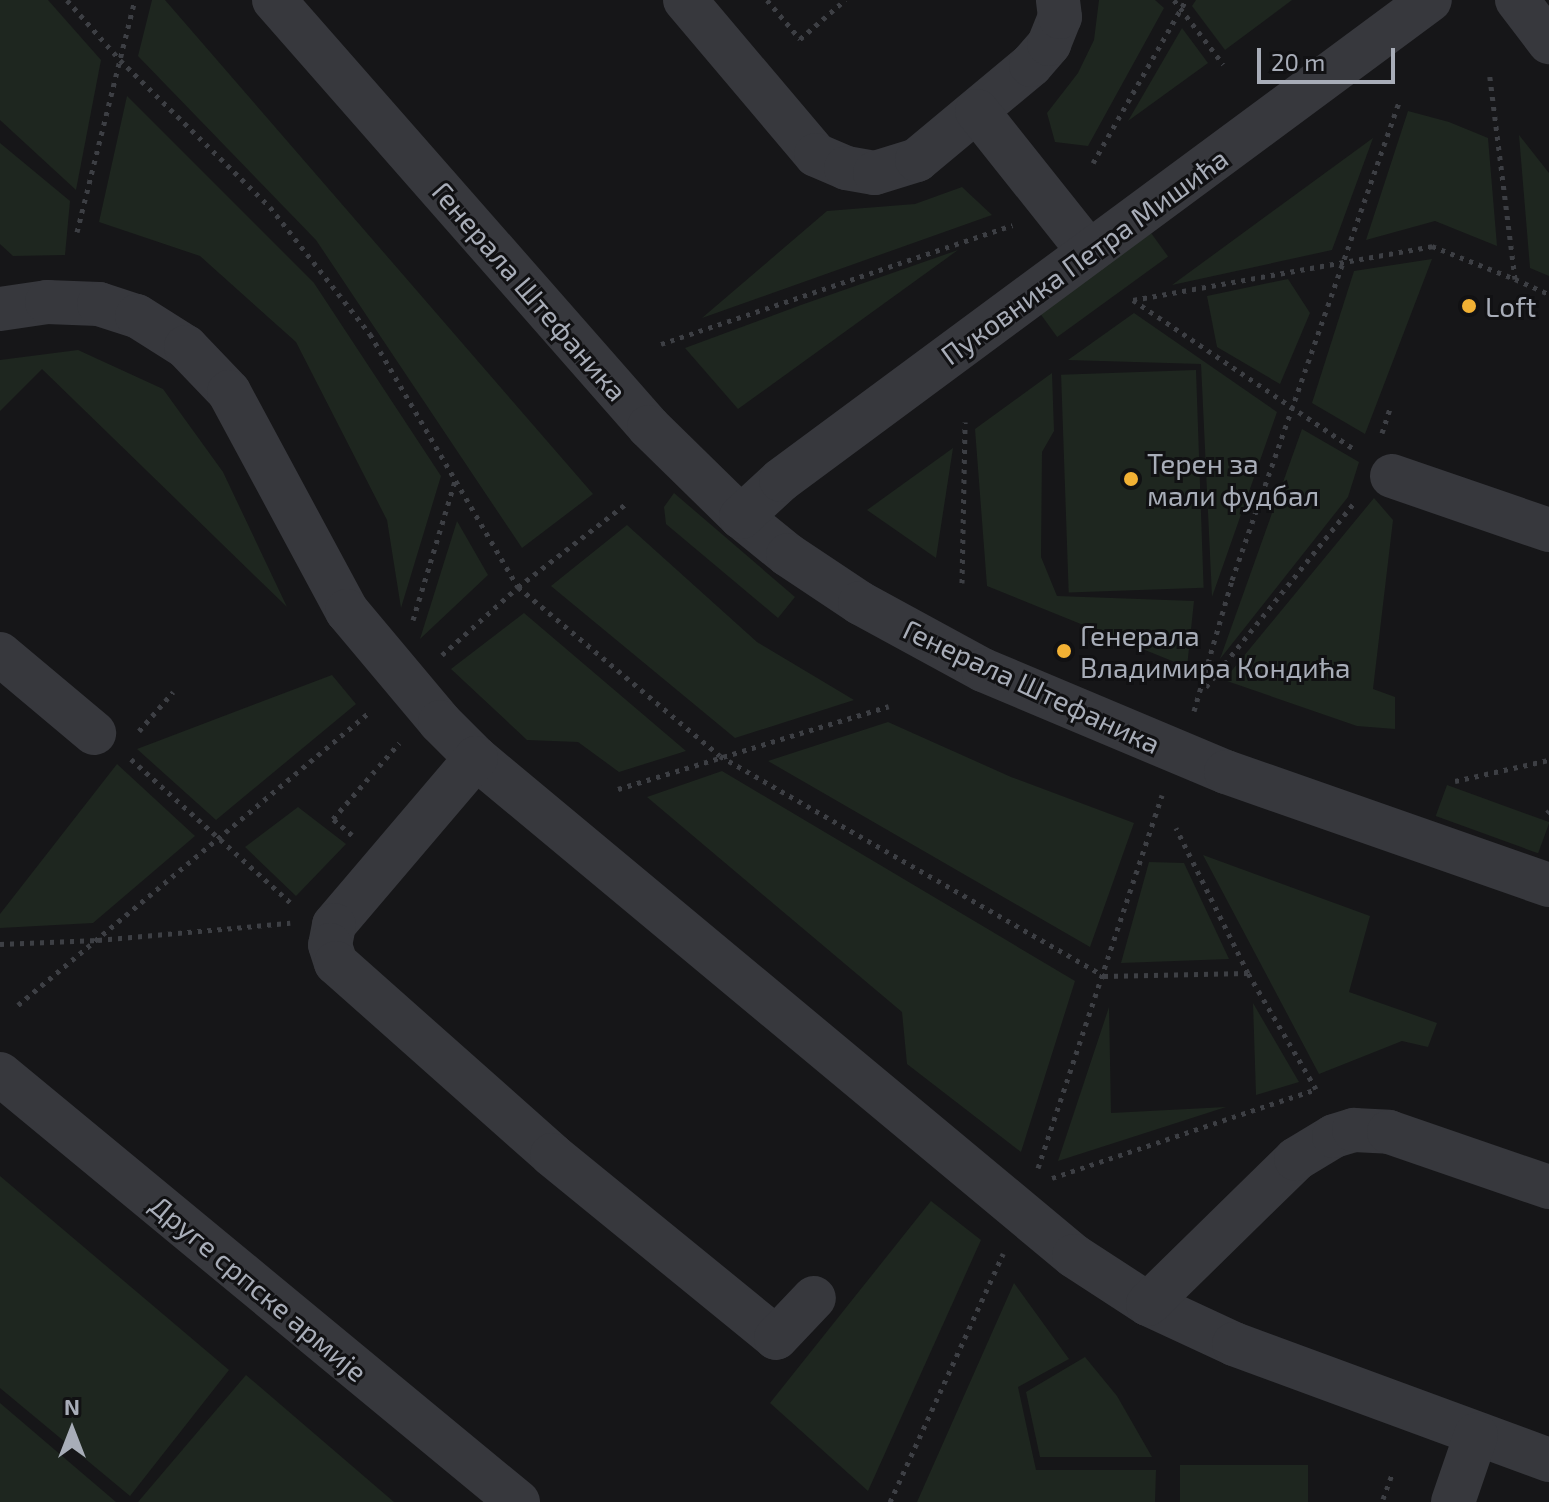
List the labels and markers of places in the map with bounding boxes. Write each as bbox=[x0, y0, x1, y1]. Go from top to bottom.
place label: Loft bbox=[1485, 289, 1537, 323]
marker: Loft bbox=[1460, 297, 1478, 315]
place label: Терен за мали фудбал bbox=[1147, 446, 1319, 512]
marker: Терен за мали фудбал bbox=[1122, 470, 1140, 488]
place label: Генерала Владимира Кондића bbox=[1080, 618, 1350, 684]
marker: Генерала Владимира Кондића bbox=[1055, 642, 1073, 660]

